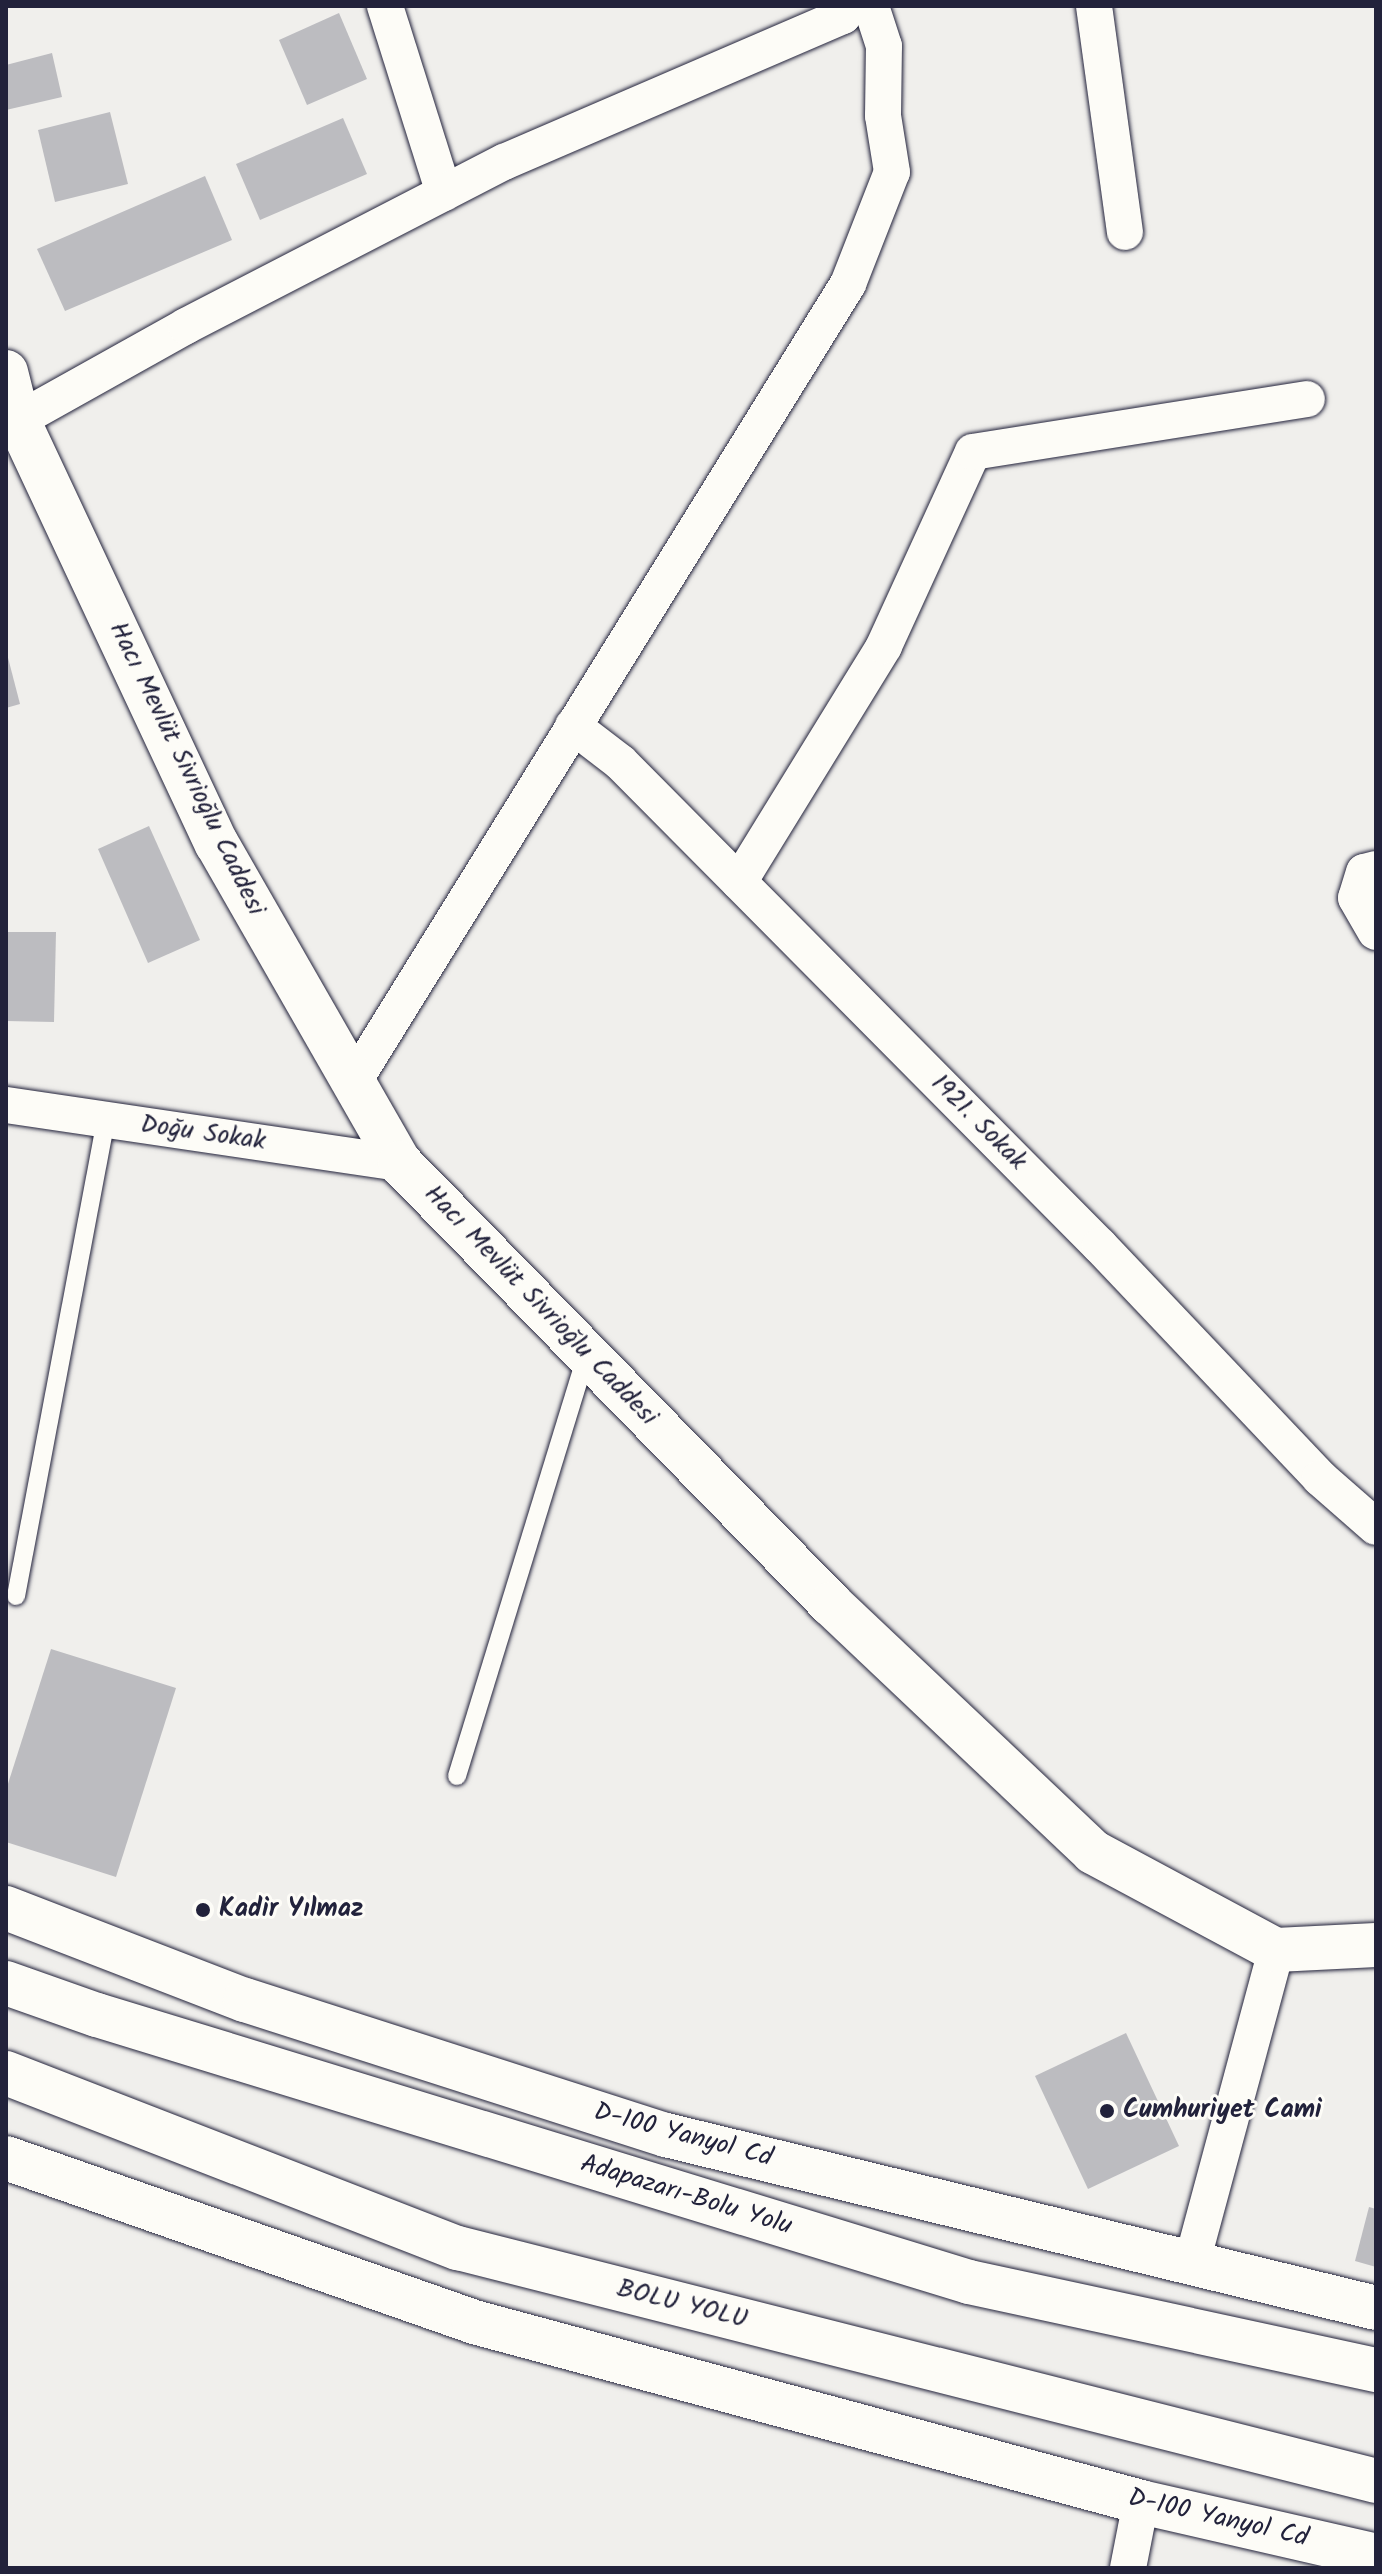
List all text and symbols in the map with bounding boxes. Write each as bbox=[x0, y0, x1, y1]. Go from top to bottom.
street label: Hacı Mevlüt Sivrioğlu Caddesi bbox=[101, 617, 271, 921]
street label: 1921. Sokak bbox=[924, 1069, 1032, 1177]
street label: Doğu Sokak bbox=[138, 1110, 268, 1158]
street label: Hacı Mevlüt Sivrioğlu Caddesi bbox=[417, 1179, 663, 1433]
place label: Kadir Yılmaz bbox=[219, 1894, 363, 1926]
marker: Kadir Yılmaz bbox=[194, 1901, 212, 1919]
place label: Cumhuriyet Cami bbox=[1123, 2095, 1322, 2127]
street label: D-100 Yanyol Cd bbox=[590, 2097, 776, 2175]
marker: Cumhuriyet Cami bbox=[1098, 2102, 1116, 2120]
street label: Adapazarı-Bolu Yolu bbox=[576, 2149, 796, 2243]
street label: BOLU YOLU bbox=[614, 2274, 750, 2336]
street label: D-100 Yanyol Cd bbox=[1125, 2483, 1311, 2555]

